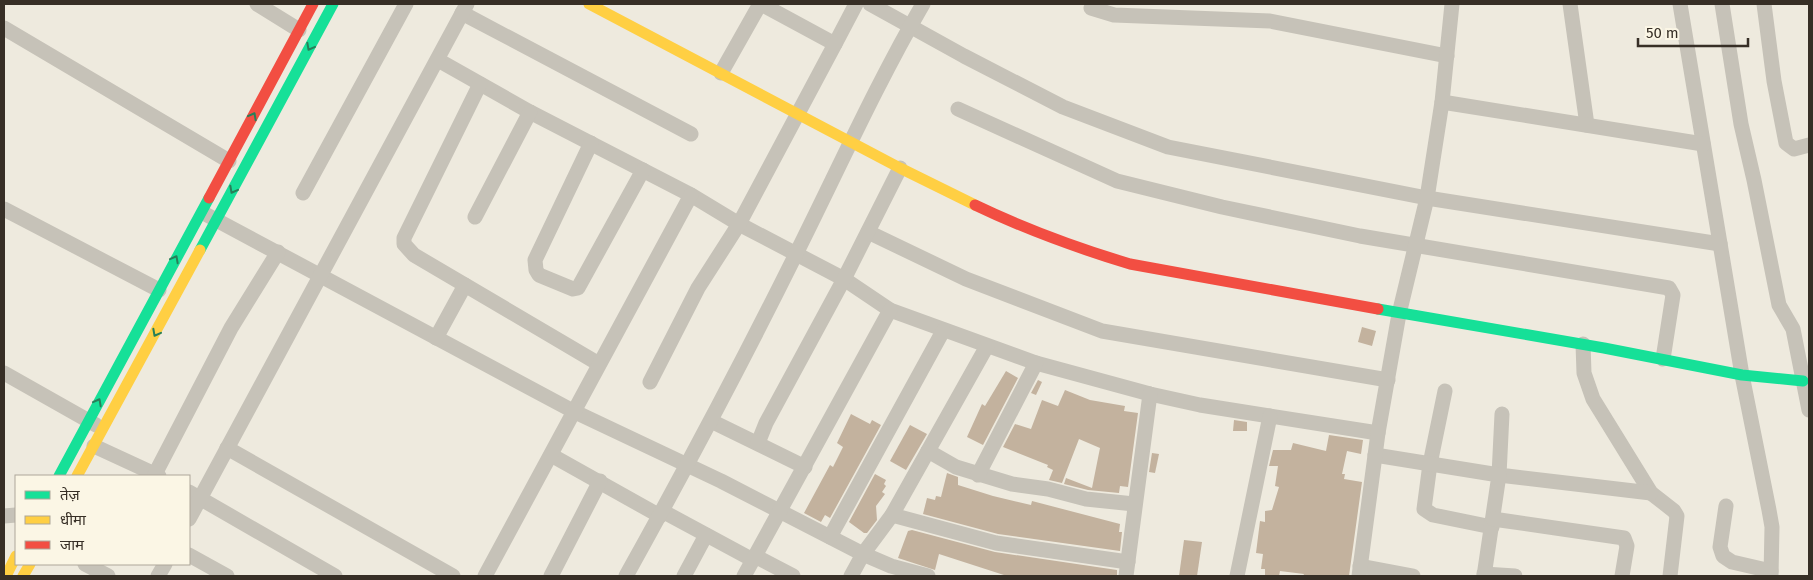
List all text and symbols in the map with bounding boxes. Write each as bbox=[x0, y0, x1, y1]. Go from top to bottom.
scale bar bbox=[1638, 15, 1748, 47]
text: 50 m bbox=[1646, 24, 1679, 42]
one-way arrow bbox=[306, 41, 316, 50]
one-way arrow bbox=[246, 113, 256, 122]
one-way arrow bbox=[229, 185, 239, 194]
one-way arrow bbox=[169, 256, 179, 265]
one-way arrow bbox=[152, 328, 162, 337]
one-way arrow bbox=[92, 399, 102, 408]
legend bbox=[15, 475, 190, 565]
text: तेज़ bbox=[60, 486, 81, 504]
text: धीमा bbox=[60, 511, 87, 529]
text: जाम bbox=[60, 536, 85, 554]

